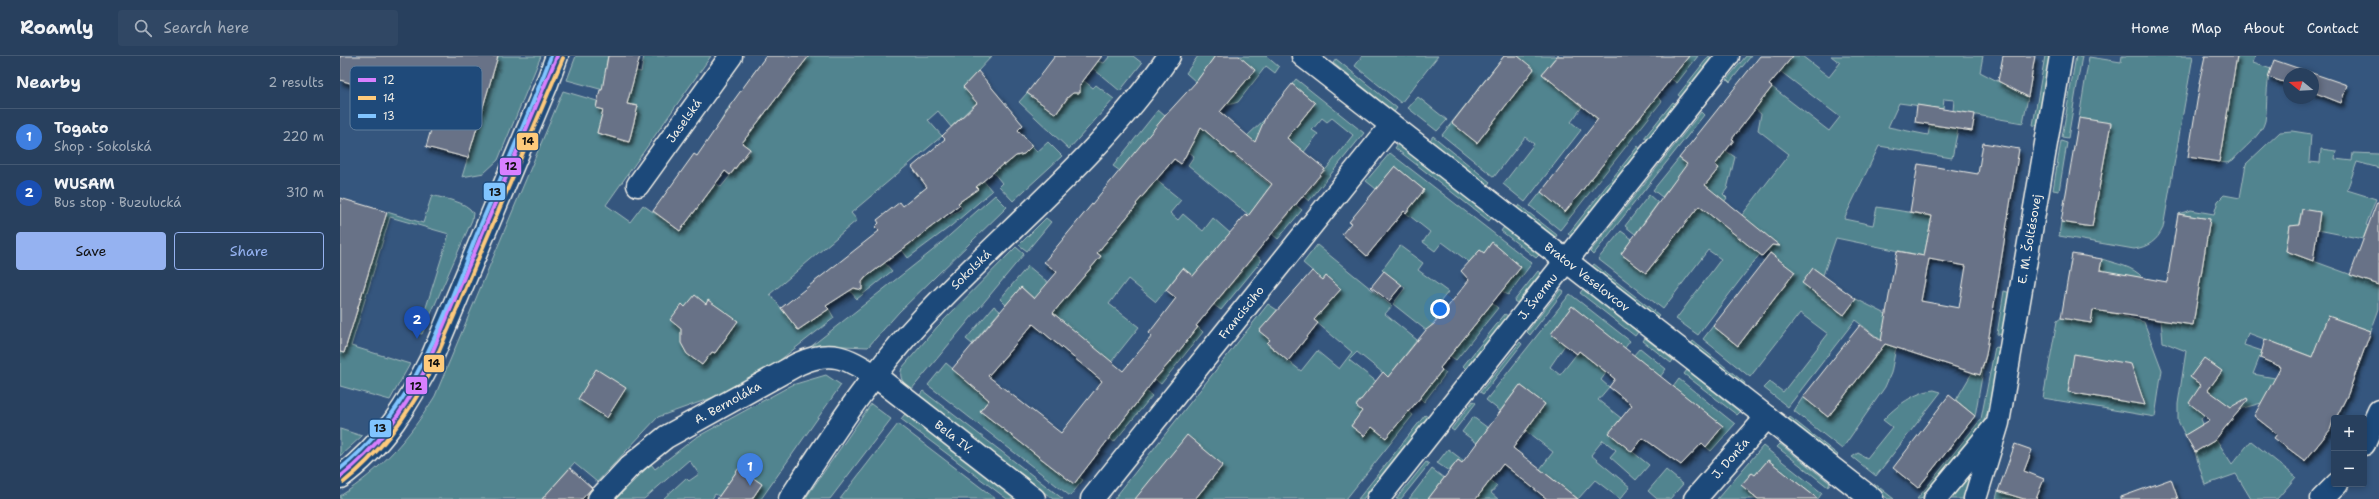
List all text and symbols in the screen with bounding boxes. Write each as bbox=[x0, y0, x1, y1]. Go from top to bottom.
search box bbox=[118, 10, 398, 46]
text: Roamly bbox=[20, 15, 94, 40]
icon: search bbox=[132, 17, 154, 39]
text: Search here bbox=[164, 18, 249, 38]
text: Home bbox=[2131, 19, 2170, 37]
text: Map bbox=[2192, 19, 2222, 37]
text: About bbox=[2244, 19, 2285, 37]
text: Contact bbox=[2307, 19, 2359, 37]
legend bbox=[350, 66, 482, 130]
north arrow bbox=[2283, 68, 2319, 104]
text: Nearby bbox=[16, 71, 81, 93]
text: 12 bbox=[383, 73, 395, 88]
text: 2 results bbox=[268, 74, 324, 91]
text: 14 bbox=[383, 91, 395, 106]
street label: Jaselská bbox=[663, 95, 706, 146]
text: 13 bbox=[383, 109, 395, 124]
text: Togato bbox=[54, 118, 108, 138]
text: 1 bbox=[26, 128, 32, 145]
text: 220 m bbox=[282, 128, 324, 145]
line badge: 14 bbox=[516, 132, 539, 151]
text: 14 bbox=[522, 134, 535, 149]
text: Shop · Sokolská bbox=[54, 138, 152, 155]
line badge: 12 bbox=[499, 157, 522, 176]
text: 12 bbox=[505, 159, 517, 174]
text: WUSAM bbox=[54, 174, 115, 194]
line badge: 13 bbox=[483, 182, 506, 201]
text: 2 bbox=[24, 184, 34, 201]
text: 310 m bbox=[286, 184, 324, 201]
text: 13 bbox=[489, 185, 502, 200]
street label: E. M. Šoltésovej bbox=[2014, 193, 2045, 285]
text: Bus stop · Buzulucká bbox=[54, 194, 181, 211]
button: Save bbox=[16, 232, 166, 270]
button: Share bbox=[174, 232, 324, 270]
street label: Bratov Veselovcov bbox=[1541, 239, 1633, 316]
street label: Sokolská bbox=[947, 246, 995, 293]
street label: J. Švermu bbox=[1515, 270, 1561, 323]
street label: Francisciho bbox=[1215, 283, 1268, 342]
your location bbox=[1430, 299, 1450, 319]
pin: 2 bbox=[404, 306, 430, 339]
line badge: 14 bbox=[423, 354, 445, 373]
text: 14 bbox=[428, 356, 441, 371]
line badge: 12 bbox=[405, 376, 428, 395]
street label: A. Bernoláka bbox=[691, 378, 764, 428]
text: 12 bbox=[410, 379, 422, 394]
map controls bbox=[2331, 415, 2367, 487]
button: + bbox=[2331, 415, 2367, 451]
street label: Bela IV. bbox=[931, 417, 977, 457]
line badge: 13 bbox=[369, 419, 392, 438]
text: 13 bbox=[374, 421, 387, 436]
street label: J. Donča bbox=[1708, 434, 1753, 482]
button: − bbox=[2331, 451, 2367, 487]
pin: 1 bbox=[737, 453, 763, 486]

